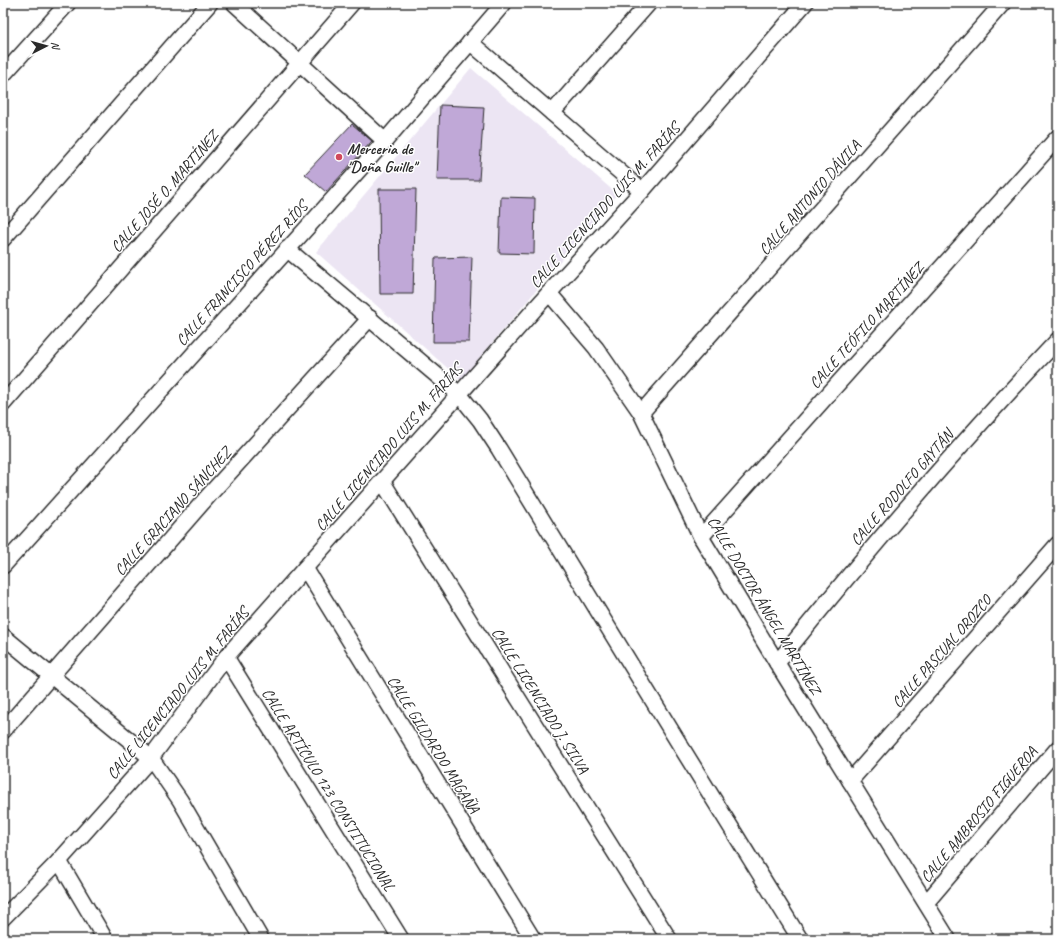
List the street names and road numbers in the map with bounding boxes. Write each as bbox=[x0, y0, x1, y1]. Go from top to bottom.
street label: CALLE LICENCIADO LUIS M. FARÍAS bbox=[525, 117, 686, 292]
street label: CALLE JOSÉ O. MARTÍNEZ bbox=[106, 125, 225, 257]
street label: CALLE ANTONIO DÁVILA bbox=[754, 135, 866, 259]
street label: CALLE FRANCISCO PÉREZ RÍOS bbox=[172, 195, 314, 350]
street label: CALLE TEÓFILO MARTÍNEZ bbox=[805, 257, 930, 393]
street label: CALLE LICENCIADO LUIS M. FARÍAS bbox=[311, 358, 469, 535]
street label: CALLE RODOLFO GAYTÁN bbox=[846, 424, 959, 550]
street label: CALLE GRACIANO SÁNCHEZ bbox=[110, 442, 237, 580]
street label: CALLE DOCTOR ÁNGEL MARTÍNEZ bbox=[703, 513, 827, 700]
street label: CALLE PASCUAL OROZCO bbox=[887, 590, 997, 712]
street label: CALLE LICENCIADO LUIS M. FARÍAS bbox=[102, 601, 255, 783]
street label: CALLE LICENCIADO J. SILVA bbox=[487, 624, 594, 778]
street label: CALLE GILDARDO MAGAÑA bbox=[383, 672, 484, 818]
street label: CALLE ARTÍCULO 123 CONSTITUCIONAL bbox=[257, 684, 399, 895]
street label: CALLE AMBROSIO FIGUEROA bbox=[916, 742, 1042, 887]

